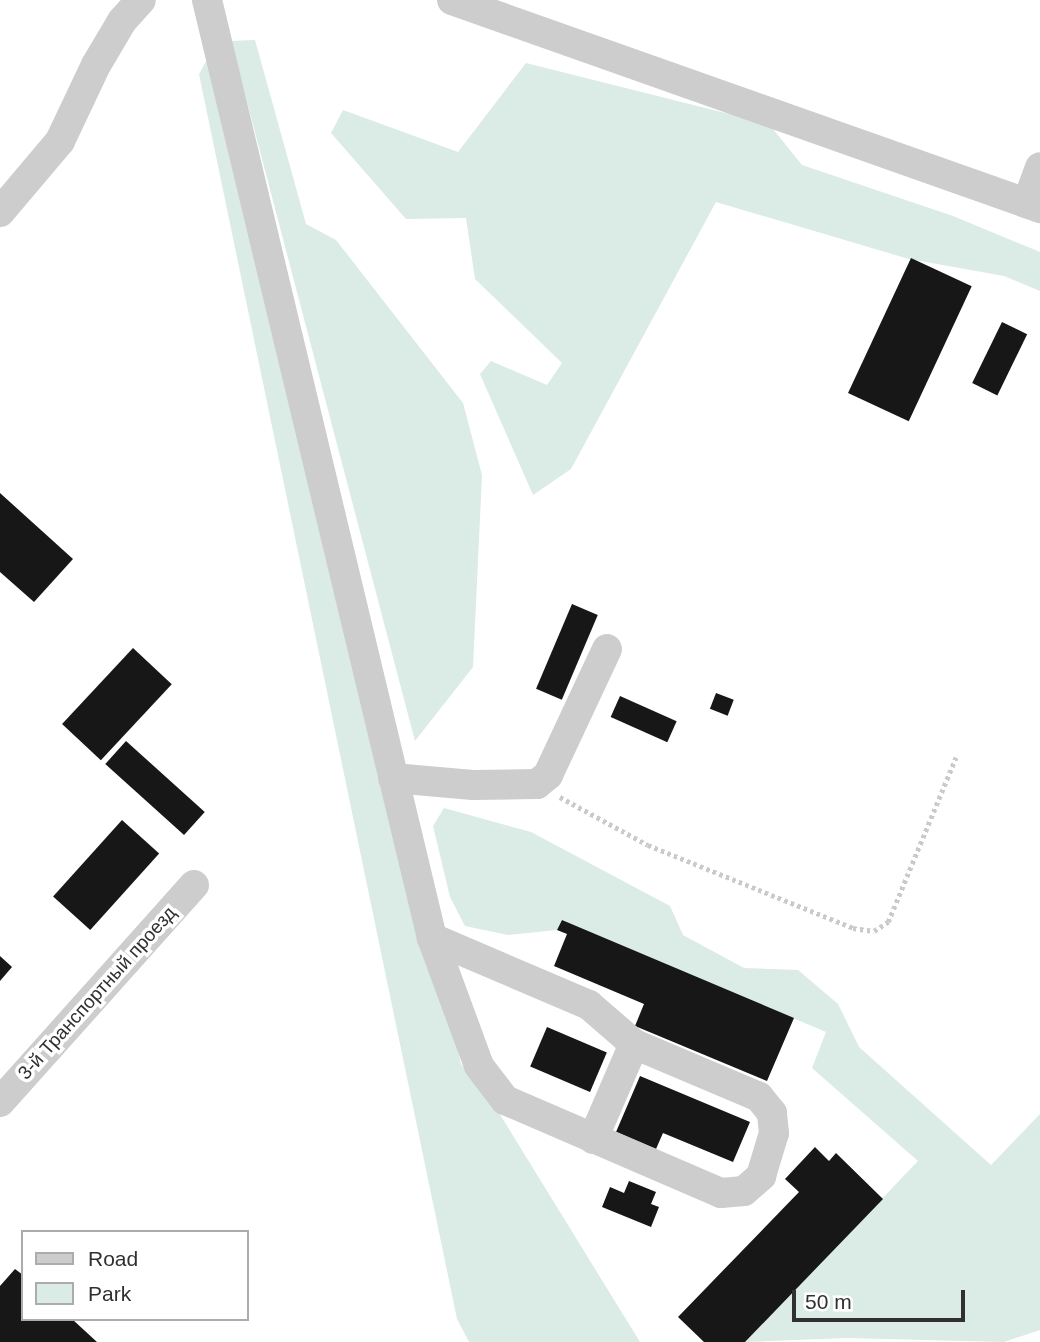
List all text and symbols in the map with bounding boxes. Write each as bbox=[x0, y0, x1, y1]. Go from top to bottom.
street label: 3-й Транспортный проезд bbox=[13, 902, 181, 1084]
legend bbox=[21, 1230, 248, 1321]
text: Road bbox=[88, 1247, 138, 1270]
scale bar bbox=[795, 1276, 968, 1320]
text: Park bbox=[88, 1282, 131, 1305]
text: 50 m bbox=[805, 1290, 852, 1313]

